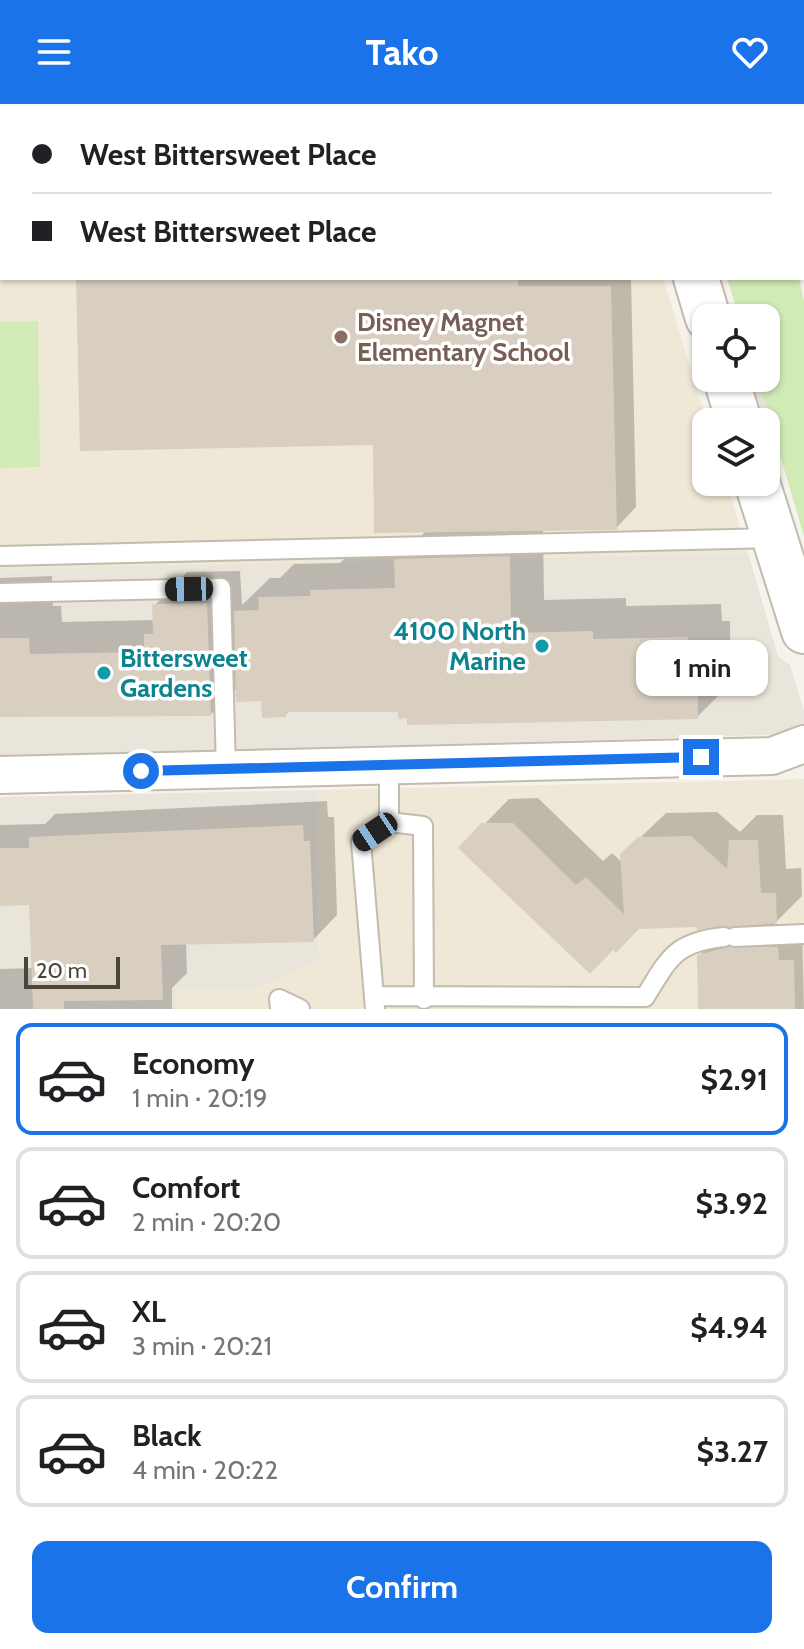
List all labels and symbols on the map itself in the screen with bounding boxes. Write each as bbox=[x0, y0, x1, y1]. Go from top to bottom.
place label: Disney Magnet Elementary School bbox=[357, 306, 570, 368]
marker: Disney Magnet Elementary School bbox=[332, 328, 350, 346]
car bbox=[165, 577, 213, 601]
place label: 4100 North Marine bbox=[393, 615, 526, 677]
marker: 4100 North Marine bbox=[533, 637, 551, 655]
callout: 1 min bbox=[635, 641, 767, 697]
place label: Bittersweet Gardens bbox=[120, 642, 248, 704]
marker: Bittersweet Gardens bbox=[95, 664, 113, 682]
route end bbox=[683, 739, 719, 775]
route start bbox=[123, 753, 159, 789]
car bbox=[348, 809, 402, 855]
scale bar bbox=[24, 953, 120, 989]

